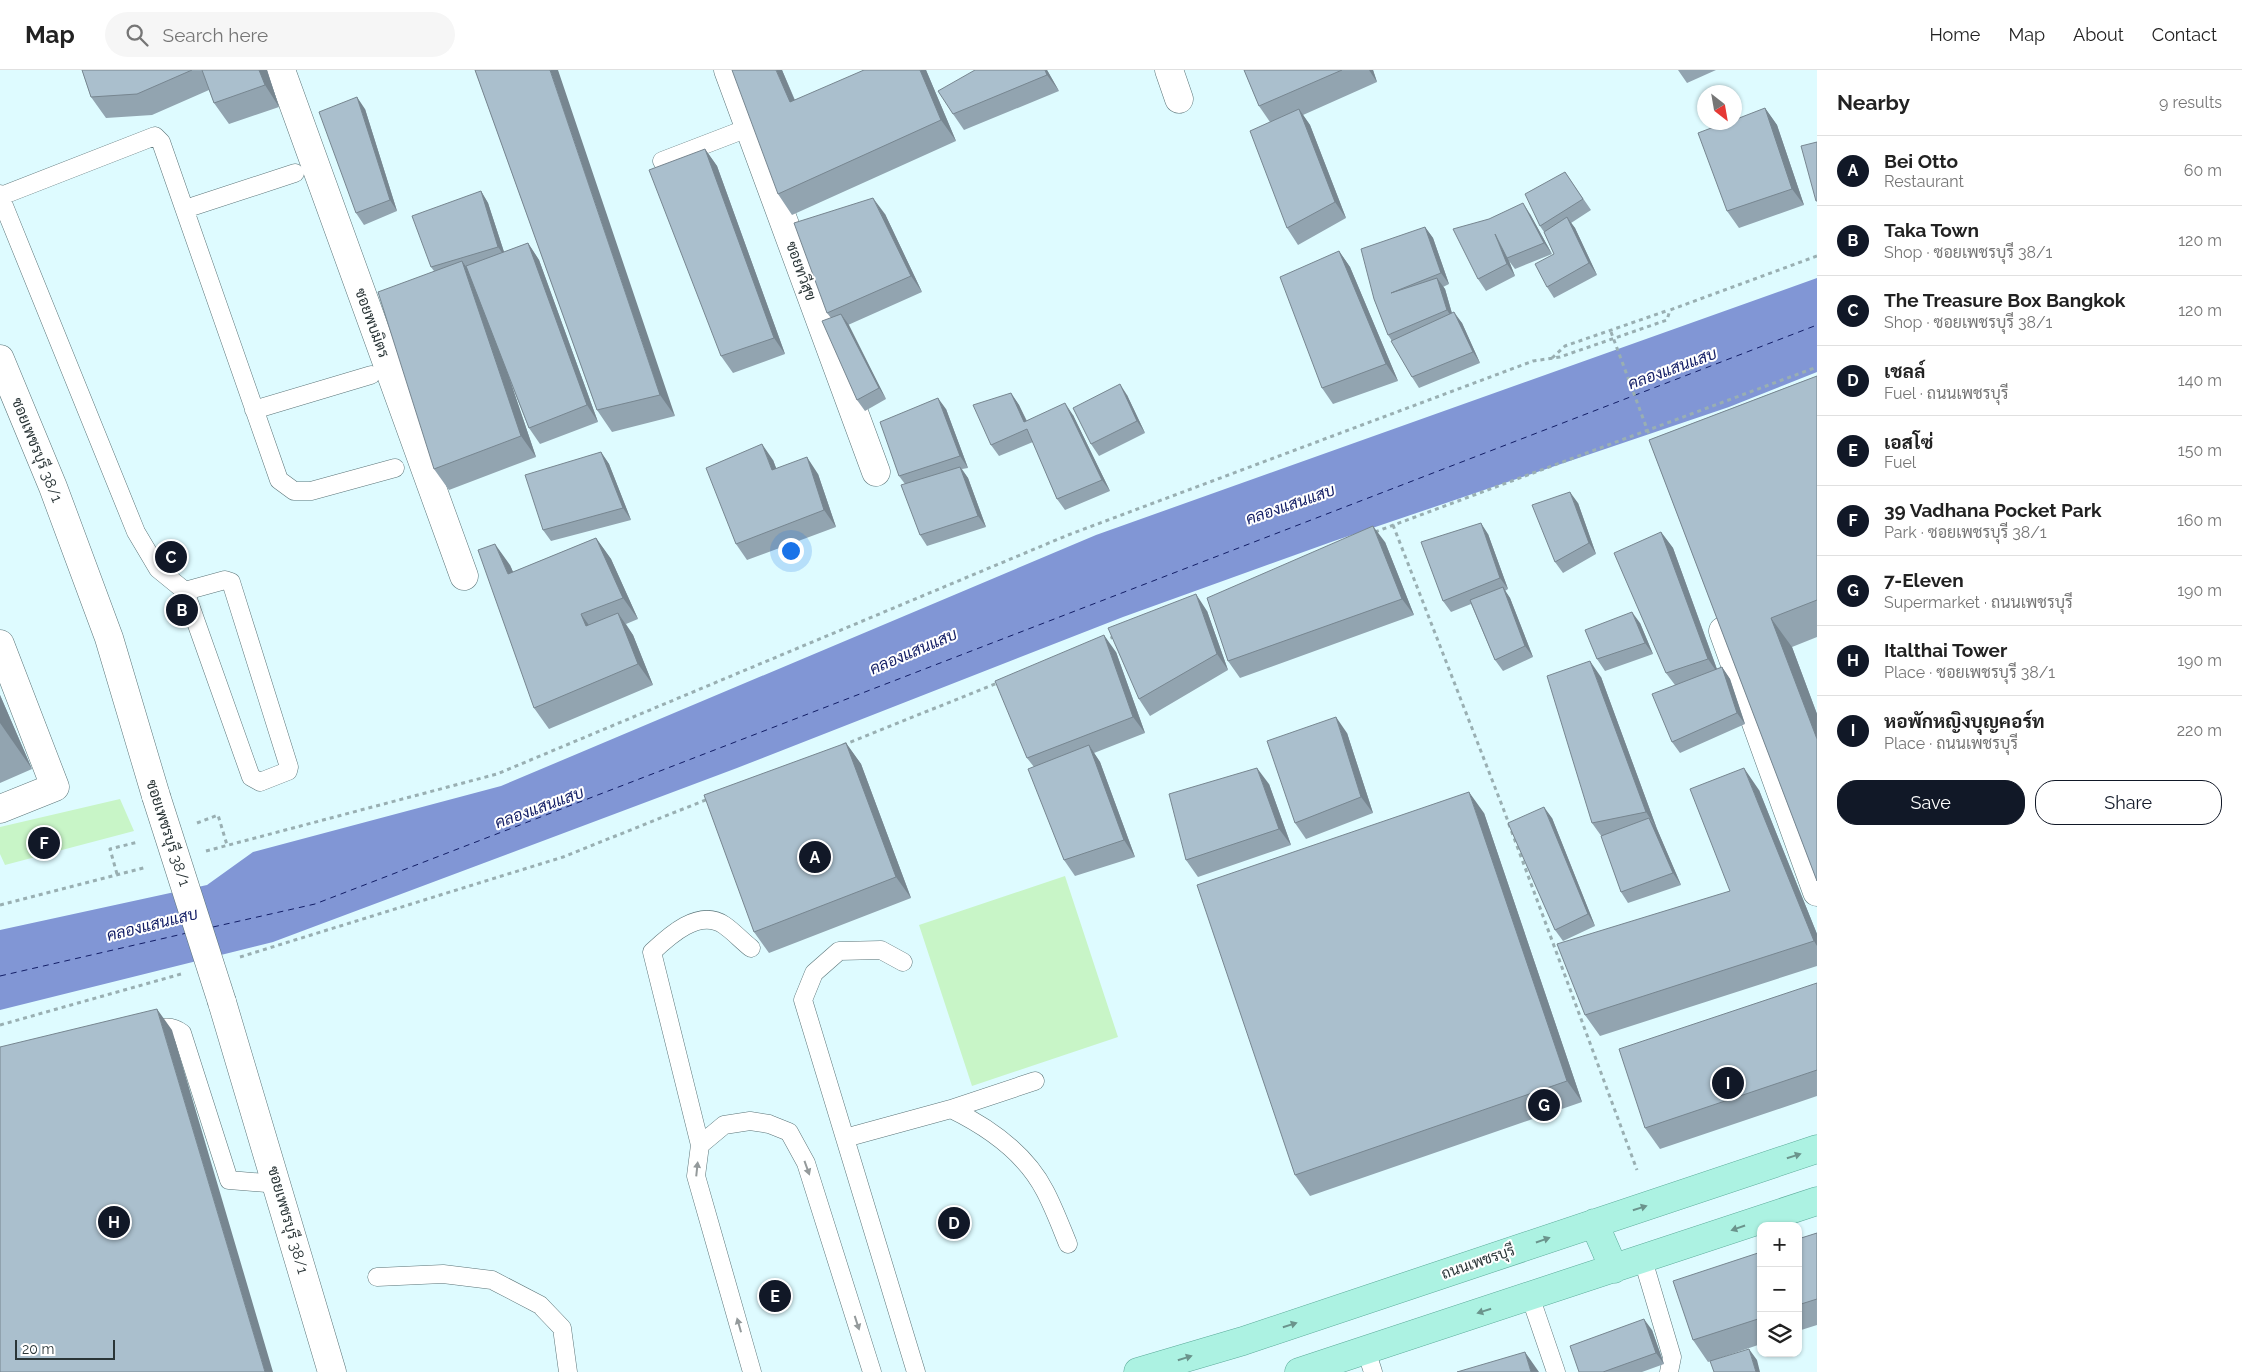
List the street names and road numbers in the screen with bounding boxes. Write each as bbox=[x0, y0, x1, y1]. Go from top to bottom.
street label: ซอยทวีสุข bbox=[780, 239, 821, 304]
street label: ซอยพบมิตร bbox=[351, 286, 393, 360]
street label: ซอยเพชรบุรี 38/1 bbox=[6, 395, 67, 506]
street label: ซอยเพชรบุรี 38/1 bbox=[140, 777, 195, 890]
street label: ซอยเพชรบุรี 38/1 bbox=[262, 1164, 313, 1277]
street label: ถนนเพชรบุรี bbox=[1439, 1240, 1518, 1285]

